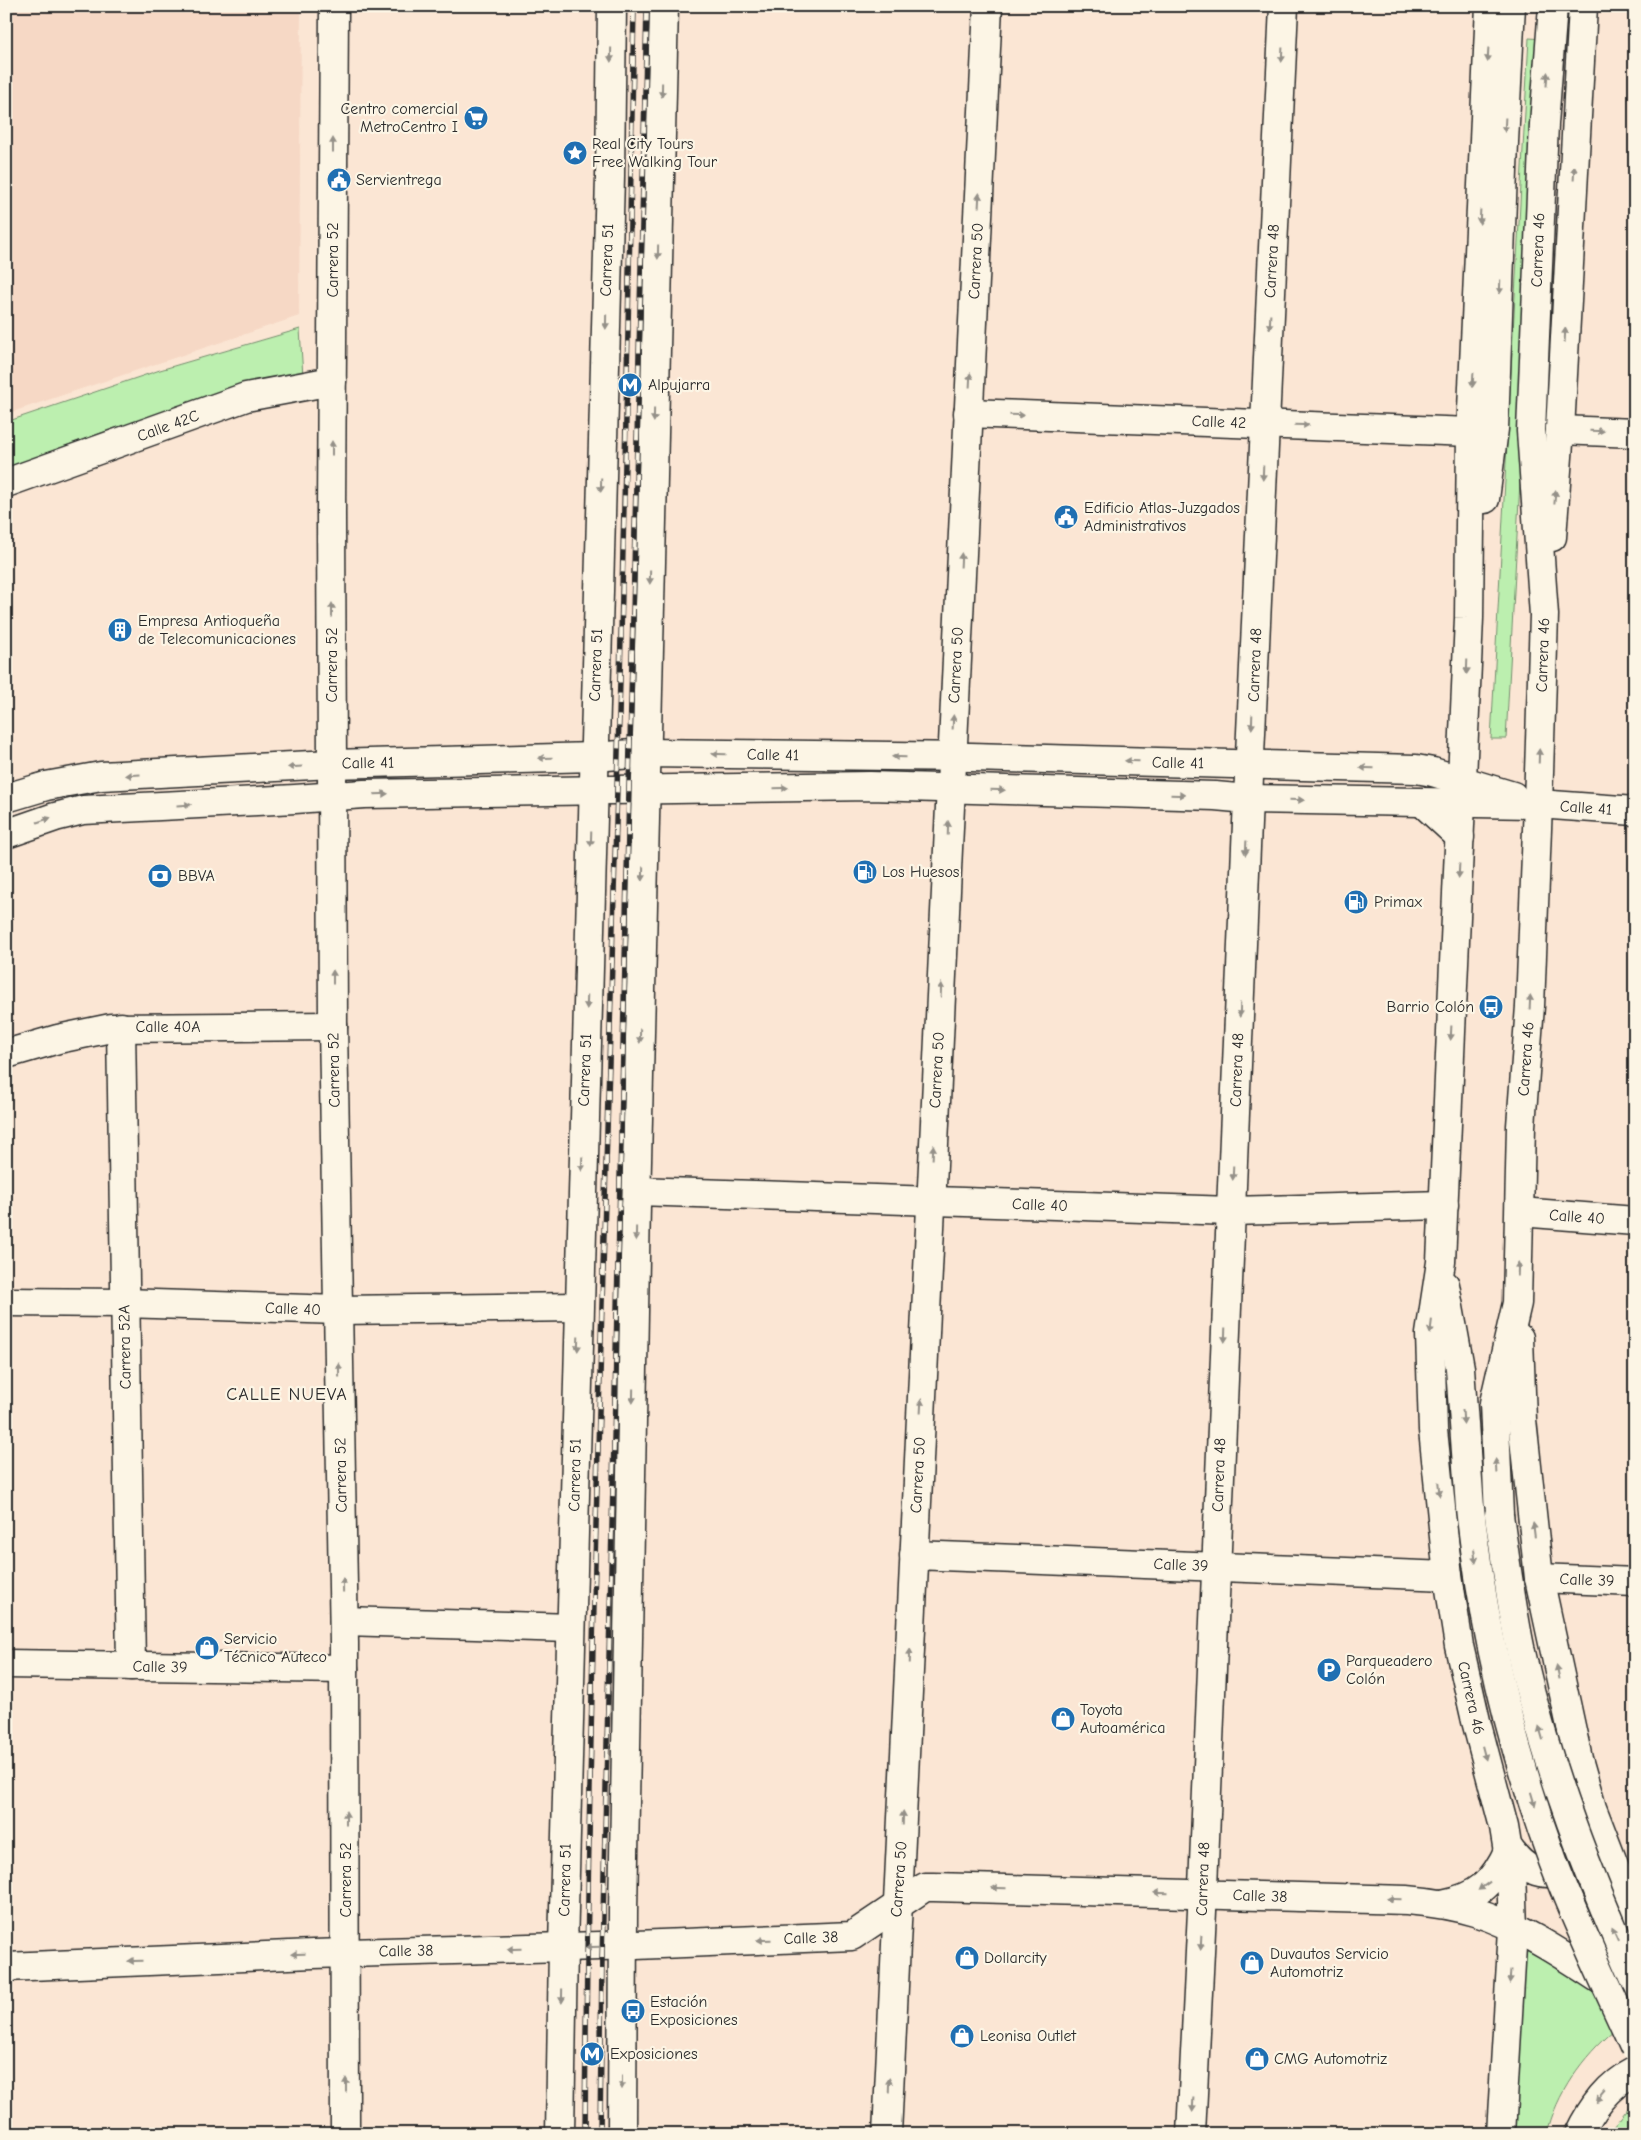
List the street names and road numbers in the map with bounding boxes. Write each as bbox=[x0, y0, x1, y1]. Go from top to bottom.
street label: Carrera 46 bbox=[1528, 212, 1548, 288]
street label: Carrera 52 bbox=[324, 222, 342, 298]
street label: Carrera 50 bbox=[965, 222, 987, 300]
street label: Carrera 51 bbox=[597, 223, 617, 297]
street label: Carrera 48 bbox=[1261, 224, 1283, 298]
street label: Calle 42C bbox=[135, 406, 201, 445]
street label: Calle 42 bbox=[1191, 412, 1247, 432]
street label: Carrera 46 bbox=[1533, 617, 1553, 693]
street label: Carrera 50 bbox=[945, 626, 967, 704]
street label: Carrera 52 bbox=[323, 627, 341, 703]
street label: Carrera 51 bbox=[586, 628, 606, 702]
street label: Carrera 48 bbox=[1245, 628, 1265, 702]
street label: Calle 41 bbox=[747, 746, 799, 764]
street label: Calle 41 bbox=[342, 754, 394, 772]
street label: Calle 41 bbox=[1152, 754, 1204, 772]
street label: Calle 41 bbox=[1559, 797, 1613, 819]
street label: Calle 40A bbox=[135, 1018, 201, 1036]
street label: Carrera 46 bbox=[1514, 1021, 1538, 1097]
street label: Carrera 50 bbox=[926, 1031, 948, 1109]
street label: Carrera 52 bbox=[324, 1032, 344, 1108]
street label: Carrera 51 bbox=[575, 1033, 595, 1107]
street label: Carrera 48 bbox=[1227, 1033, 1247, 1107]
street label: Calle 40 bbox=[1012, 1195, 1068, 1215]
street label: Calle 40 bbox=[1548, 1206, 1606, 1228]
street label: Calle 40 bbox=[265, 1299, 321, 1319]
street label: Carrera 52A bbox=[115, 1305, 135, 1389]
street label: Carrera 50 bbox=[907, 1436, 929, 1514]
street label: Carrera 52 bbox=[331, 1437, 351, 1513]
street label: Carrera 51 bbox=[565, 1438, 585, 1512]
street label: Carrera 48 bbox=[1209, 1438, 1229, 1512]
street label: Calle 39 bbox=[1153, 1555, 1209, 1575]
street label: Calle 39 bbox=[1559, 1570, 1615, 1590]
street label: Calle 39 bbox=[132, 1658, 188, 1676]
street label: Carrera 46 bbox=[1454, 1660, 1488, 1736]
street label: Carrera 50 bbox=[887, 1840, 911, 1918]
street label: Carrera 52 bbox=[337, 1842, 355, 1918]
street label: Carrera 48 bbox=[1193, 1842, 1213, 1916]
street label: Carrera 51 bbox=[555, 1843, 575, 1917]
street label: Calle 38 bbox=[1232, 1886, 1288, 1906]
street label: Calle 38 bbox=[783, 1928, 839, 1948]
street label: Calle 38 bbox=[378, 1942, 434, 1960]

